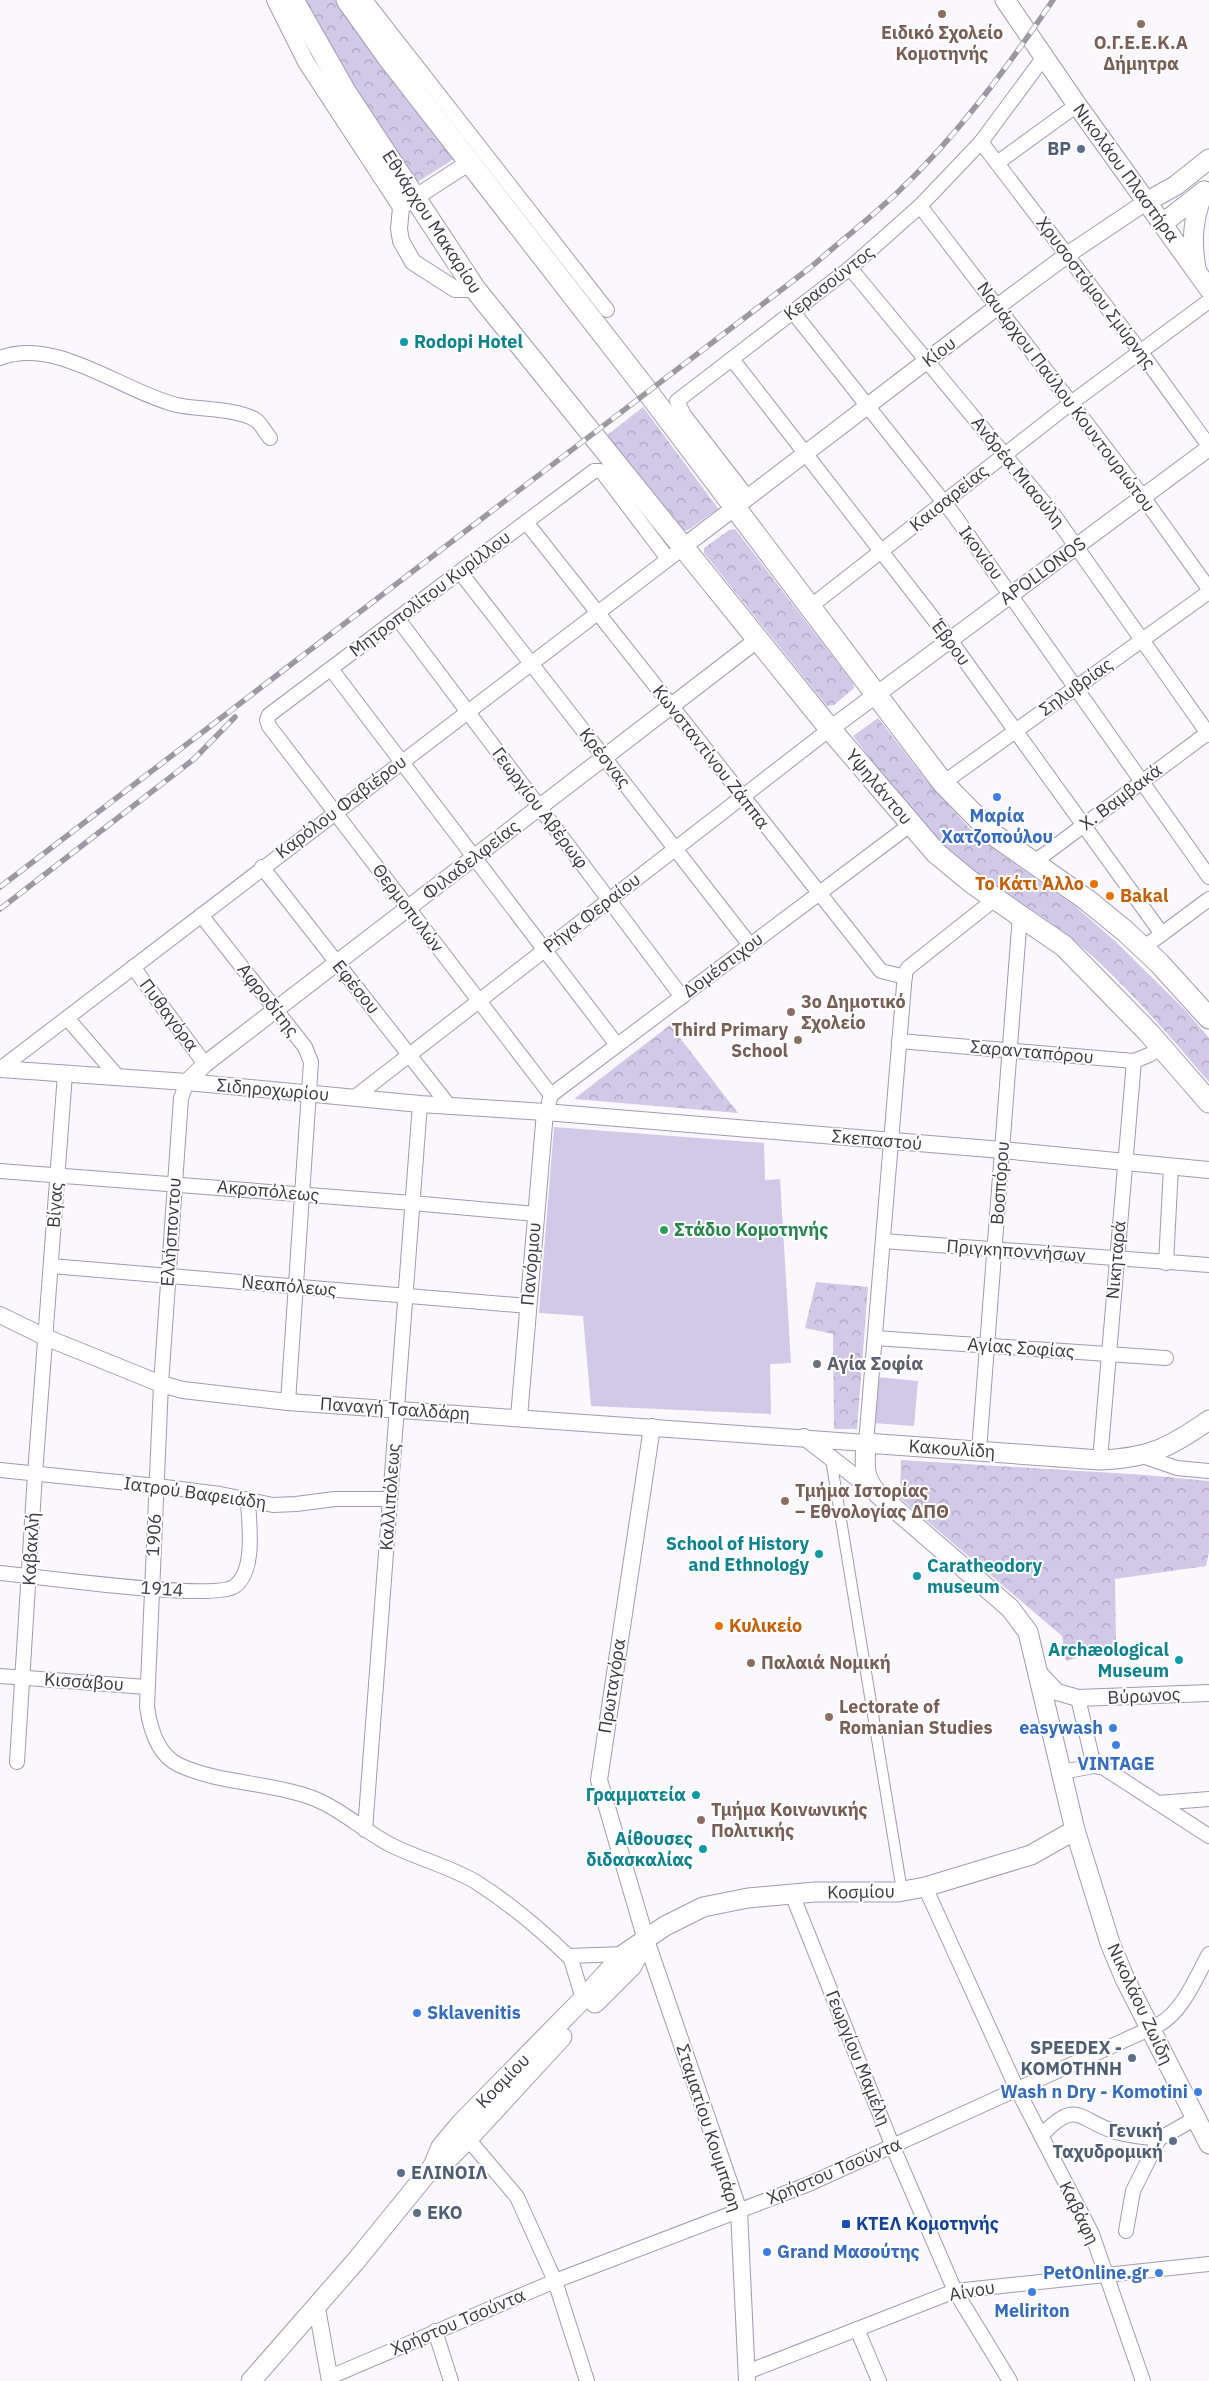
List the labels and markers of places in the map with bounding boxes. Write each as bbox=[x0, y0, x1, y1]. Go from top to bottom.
marker: Ειδικό Σχολείο Κομοτηνής bbox=[936, 8, 948, 20]
marker: Ο.Γ.Ε.Ε.Κ.Α Δήμητρα bbox=[1135, 18, 1147, 30]
place label: Ειδικό Σχολείο Κομοτηνής bbox=[881, 21, 1003, 65]
place label: Ο.Γ.Ε.Ε.Κ.Α Δήμητρα bbox=[1094, 31, 1188, 75]
place label: BP bbox=[1047, 137, 1071, 160]
marker: BP bbox=[1075, 143, 1087, 155]
place label: Rodopi Hotel bbox=[414, 330, 523, 353]
marker: Rodopi Hotel bbox=[398, 336, 410, 348]
marker: Μαρία Χατζοπούλου bbox=[991, 791, 1003, 803]
place label: Μαρία Χατζοπούλου bbox=[941, 804, 1053, 848]
place label: Το Κάτι Άλλο bbox=[975, 872, 1084, 895]
marker: Το Κάτι Άλλο bbox=[1088, 878, 1100, 890]
place label: Bakal bbox=[1120, 884, 1169, 907]
marker: Bakal bbox=[1104, 890, 1116, 902]
place label: 3ο Δημοτικό Σχολείο bbox=[801, 990, 906, 1034]
marker: 3ο Δημοτικό Σχολείο bbox=[785, 1006, 797, 1018]
place label: Third Primary School bbox=[672, 1018, 789, 1062]
marker: Third Primary School bbox=[792, 1034, 804, 1046]
place label: Στάδιο Κομοτηνής bbox=[674, 1218, 828, 1241]
marker: Στάδιο Κομοτηνής bbox=[658, 1224, 670, 1236]
place label: Αγία Σοφία bbox=[827, 1352, 923, 1375]
marker: Αγία Σοφία bbox=[811, 1358, 823, 1370]
place label: Τμήμα Ιστορίας – Εθνολογίας ΔΠΘ bbox=[795, 1479, 949, 1523]
marker: Τμήμα Ιστορίας – Εθνολογίας ΔΠΘ bbox=[779, 1495, 791, 1507]
place label: School of History and Ethnology bbox=[666, 1532, 809, 1576]
marker: School of History and Ethnology bbox=[813, 1548, 825, 1560]
place label: Caratheodory museum bbox=[927, 1554, 1042, 1598]
marker: Caratheodory museum bbox=[911, 1570, 923, 1582]
place label: Κυλικείο bbox=[729, 1614, 802, 1637]
marker: Κυλικείο bbox=[713, 1620, 725, 1632]
place label: Archæological Museum bbox=[1048, 1638, 1170, 1682]
place label: Παλαιά Νομική bbox=[761, 1651, 891, 1674]
marker: Archæological Museum bbox=[1173, 1654, 1185, 1666]
marker: Παλαιά Νομική bbox=[745, 1657, 757, 1669]
place label: Lectorate of Romanian Studies bbox=[839, 1695, 993, 1739]
marker: Lectorate of Romanian Studies bbox=[823, 1711, 835, 1723]
place label: easywash bbox=[1019, 1716, 1103, 1739]
marker: easywash bbox=[1107, 1722, 1119, 1734]
marker: VINTAGE bbox=[1110, 1739, 1122, 1751]
place label: VINTAGE bbox=[1077, 1752, 1155, 1775]
place label: Γραμματεία bbox=[586, 1783, 686, 1806]
marker: Γραμματεία bbox=[690, 1789, 702, 1801]
place label: Τμήμα Κοινωνικής Πολιτικής bbox=[711, 1798, 868, 1842]
marker: Τμήμα Κοινωνικής Πολιτικής bbox=[695, 1814, 707, 1826]
place label: Αίθουσες διδασκαλίας bbox=[586, 1827, 693, 1871]
marker: Αίθουσες διδασκαλίας bbox=[697, 1843, 709, 1855]
place label: Sklavenitis bbox=[427, 2001, 521, 2024]
marker: Sklavenitis bbox=[411, 2007, 423, 2019]
place label: SPEEDEX - ΚΟΜΟΤΗΝΗ bbox=[1021, 2036, 1122, 2080]
marker: SPEEDEX - ΚΟΜΟΤΗΝΗ bbox=[1126, 2052, 1138, 2064]
place label: Wash n Dry - Komotini bbox=[1000, 2080, 1188, 2103]
marker: Wash n Dry - Komotini bbox=[1192, 2086, 1204, 2098]
place label: Γενική Ταχυδρομική bbox=[1053, 2119, 1163, 2163]
marker: Γενική Ταχυδρομική bbox=[1167, 2135, 1179, 2147]
place label: ΕΛΙΝΟΙΛ bbox=[411, 2161, 488, 2184]
marker: ΕΛΙΝΟΙΛ bbox=[395, 2167, 407, 2179]
place label: EKO bbox=[427, 2201, 463, 2224]
marker: EKO bbox=[411, 2207, 423, 2219]
place label: ΚΤΕΛ Κομοτηνής bbox=[856, 2212, 999, 2235]
marker: ΚΤΕΛ Κομοτηνής bbox=[840, 2218, 852, 2230]
place label: Grand Μασούτης bbox=[777, 2240, 920, 2263]
marker: Grand Μασούτης bbox=[761, 2246, 773, 2258]
place label: PetOnline.gr bbox=[1043, 2261, 1149, 2284]
marker: PetOnline.gr bbox=[1153, 2267, 1165, 2279]
marker: Meliriton bbox=[1026, 2286, 1038, 2298]
place label: Meliriton bbox=[994, 2299, 1070, 2322]

